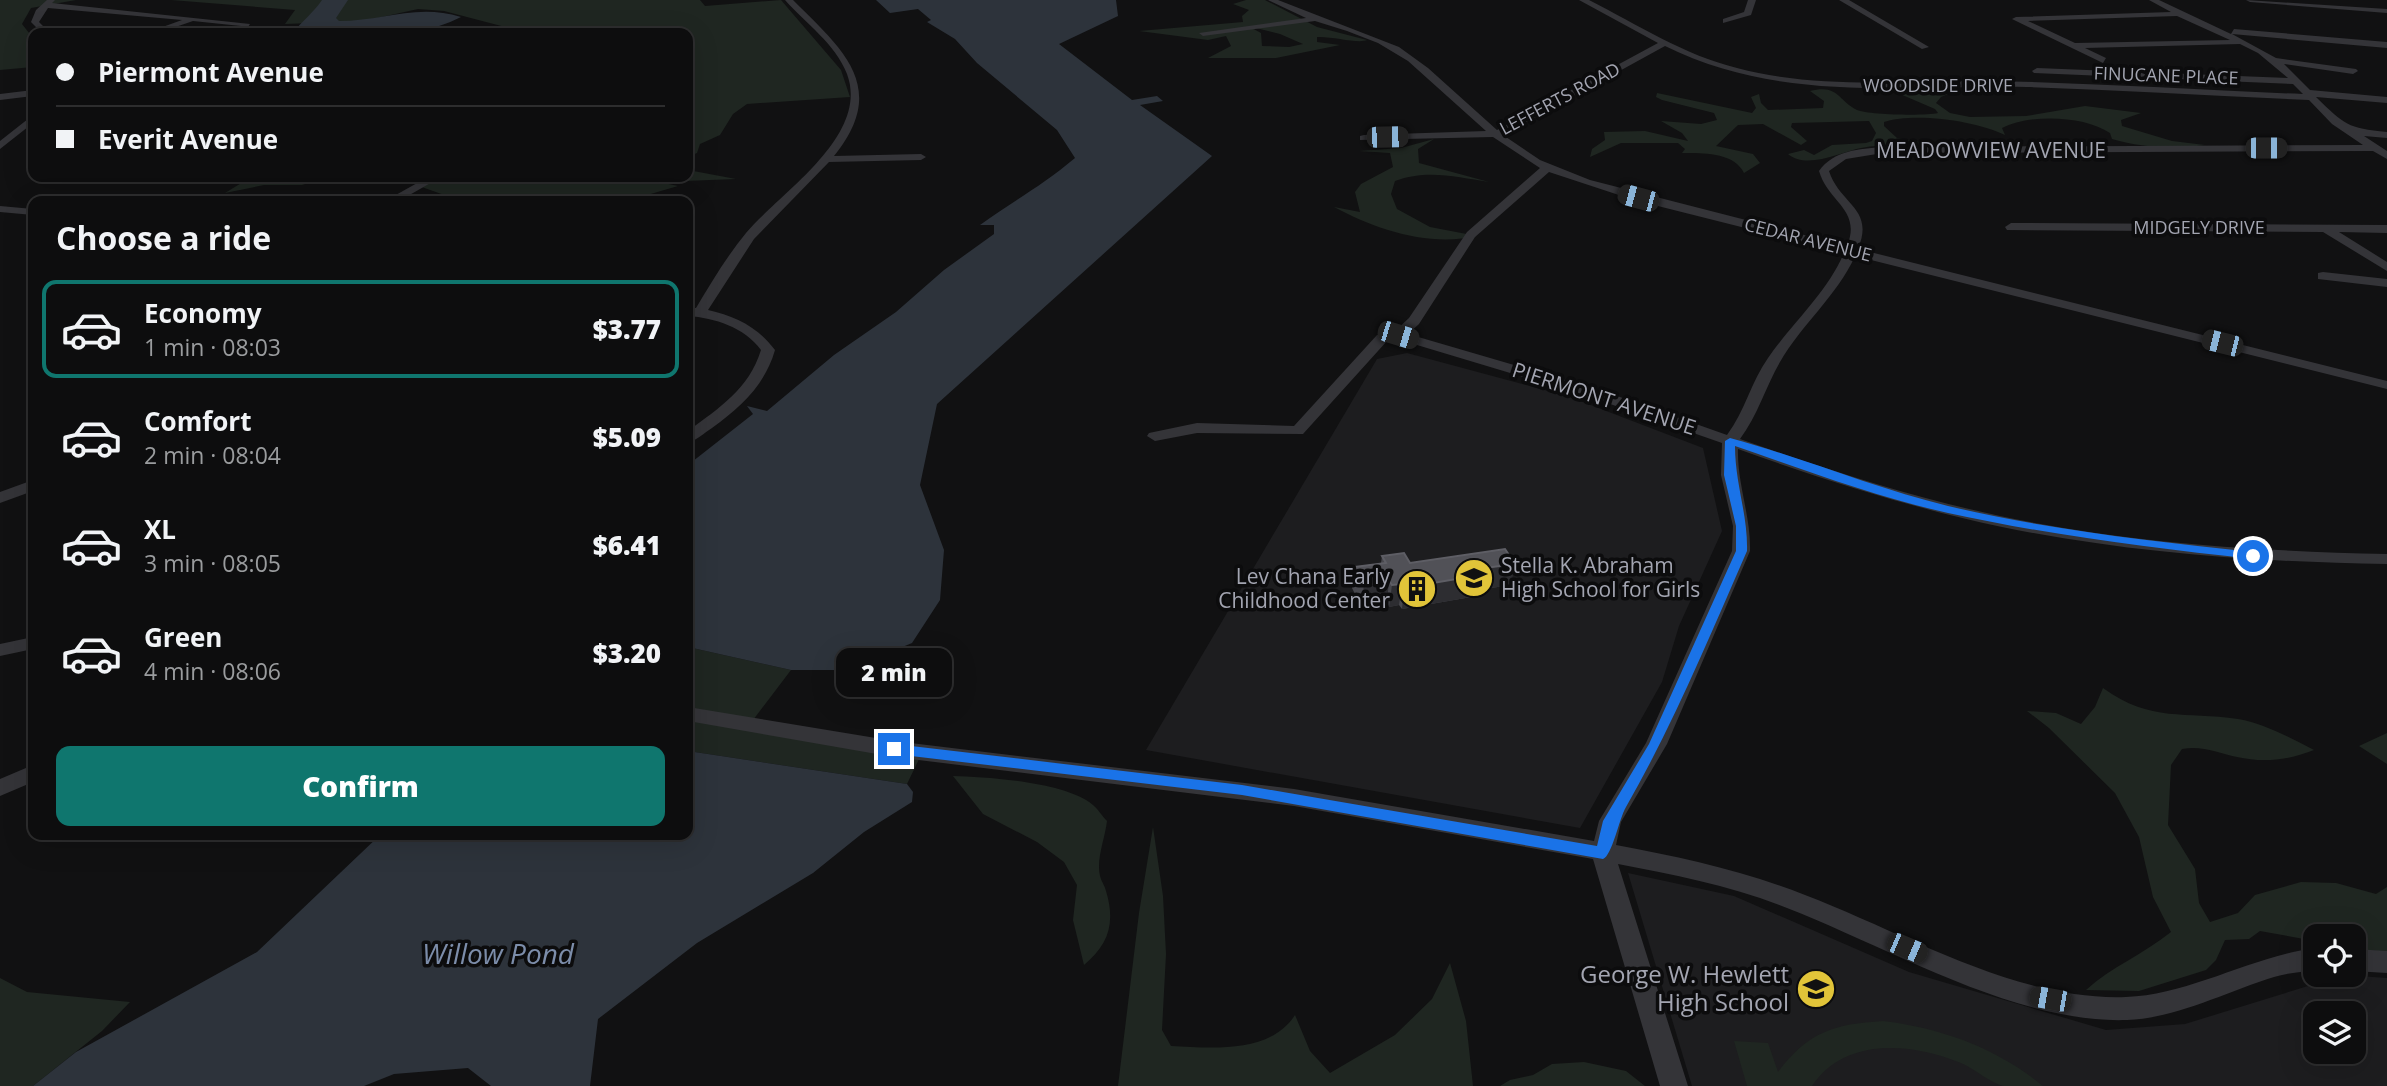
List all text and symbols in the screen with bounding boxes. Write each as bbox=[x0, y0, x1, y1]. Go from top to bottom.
text: Piermont Avenue bbox=[98, 54, 324, 90]
street label: LEFFERTS ROAD bbox=[1495, 56, 1624, 140]
street label: FINUCANE PLACE bbox=[2093, 60, 2239, 90]
street label: WOODSIDE DRIVE bbox=[1863, 73, 2013, 97]
text: Everit Avenue bbox=[98, 121, 278, 157]
car bbox=[1366, 126, 1409, 148]
street label: MEADOWVIEW AVENUE bbox=[1876, 136, 2106, 164]
car bbox=[2246, 138, 2288, 159]
car bbox=[1615, 182, 1662, 214]
street label: CEDAR AVENUE bbox=[1742, 212, 1874, 266]
street label: MIDGELY DRIVE bbox=[2133, 215, 2265, 239]
text: Choose a ride bbox=[56, 216, 271, 259]
text: Economy bbox=[144, 295, 262, 331]
icon: car bbox=[60, 298, 123, 361]
text: $3.77 bbox=[593, 311, 661, 347]
car bbox=[1375, 319, 1422, 351]
car bbox=[2200, 328, 2245, 358]
text: 1 min · 08:03 bbox=[144, 331, 281, 363]
street label: PIERMONT AVENUE bbox=[1509, 355, 1700, 441]
text: Comfort bbox=[144, 403, 251, 439]
icon: car bbox=[60, 406, 123, 469]
text: $5.09 bbox=[593, 419, 661, 455]
text: 2 min · 08:04 bbox=[144, 439, 281, 471]
text: XL bbox=[144, 511, 176, 547]
icon: car bbox=[60, 514, 123, 577]
text: $6.41 bbox=[593, 527, 661, 563]
route start bbox=[2237, 540, 2269, 572]
text: 3 min · 08:05 bbox=[144, 547, 281, 579]
place label: Stella K. Abraham High School for Girls bbox=[1501, 551, 1700, 603]
school or university icon: Stella K. Abraham High School for Girls bbox=[1453, 557, 1495, 599]
place label: Lev Chana Early Childhood Center bbox=[1218, 562, 1390, 614]
building icon: Lev Chana Early Childhood Center bbox=[1396, 568, 1438, 610]
text: Green bbox=[144, 619, 222, 655]
icon: car bbox=[60, 622, 123, 685]
text: $3.20 bbox=[593, 635, 661, 671]
callout: 2 min bbox=[836, 648, 952, 696]
text: 4 min · 08:06 bbox=[144, 655, 281, 687]
text: 2 min bbox=[861, 656, 927, 688]
route end bbox=[878, 733, 910, 765]
button: Confirm bbox=[56, 746, 665, 826]
map controls bbox=[2303, 924, 2366, 1064]
button: locate bbox=[2303, 924, 2366, 987]
car bbox=[1884, 930, 1931, 966]
water label: Willow Pond bbox=[422, 934, 575, 972]
place label: George W. Hewlett High School bbox=[1580, 957, 1789, 1018]
school or university icon: George W. Hewlett High School bbox=[1795, 968, 1837, 1010]
car bbox=[2028, 985, 2073, 1013]
button: layers bbox=[2303, 1001, 2366, 1064]

